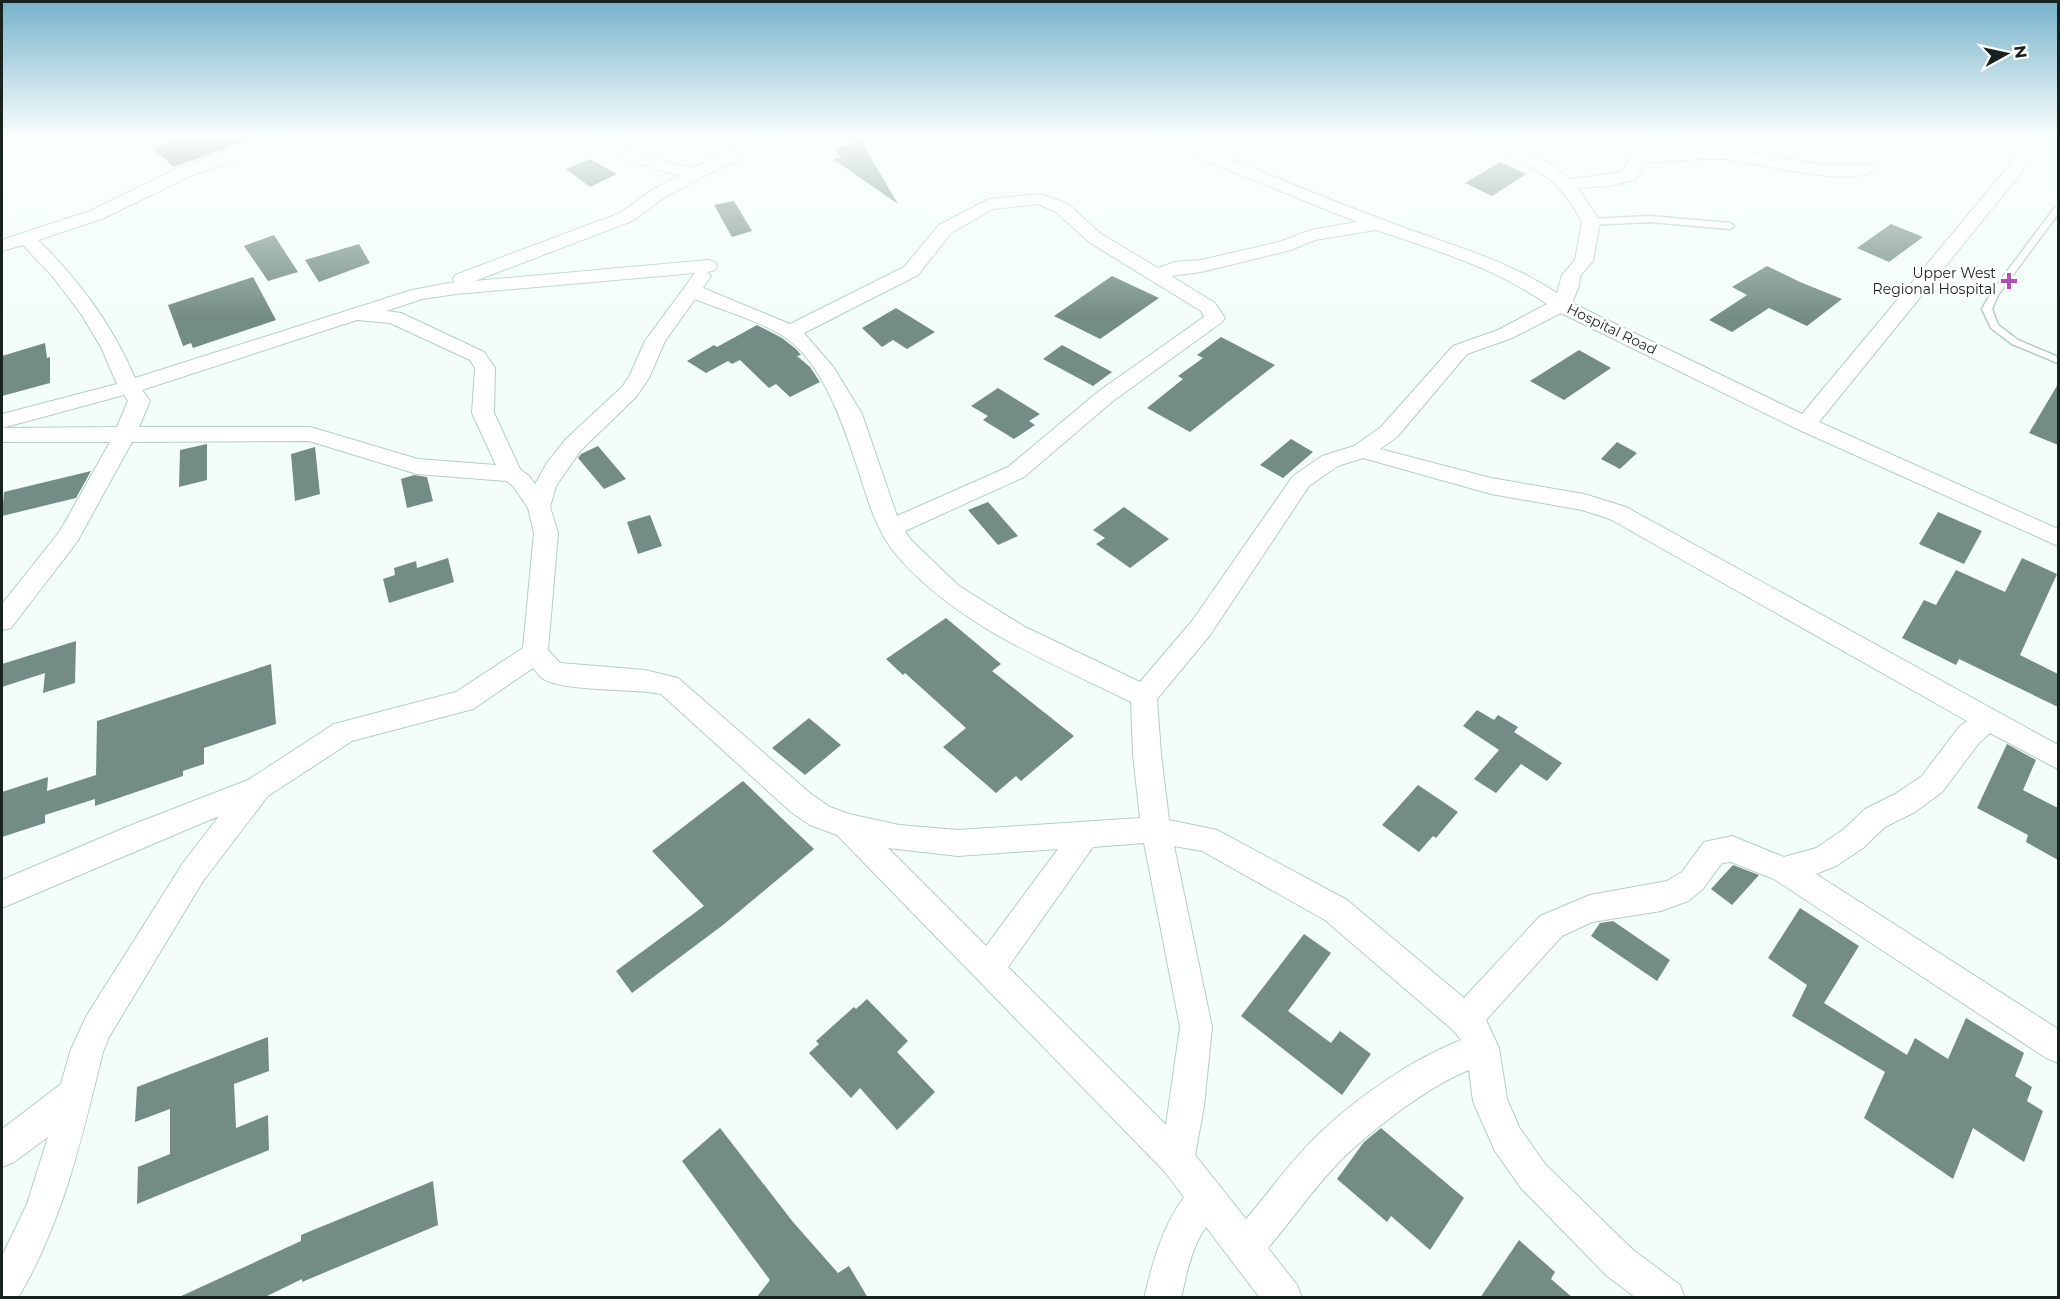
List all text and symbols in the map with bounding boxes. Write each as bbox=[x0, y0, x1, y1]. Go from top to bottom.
north arrow bbox=[1976, 24, 2036, 84]
text: N bbox=[2010, 44, 2031, 60]
place label: Upper West Regional Hospital bbox=[1873, 264, 1996, 298]
marker: Upper West Regional Hospital bbox=[2000, 272, 2018, 290]
street label: Hospital Road bbox=[1564, 299, 1660, 359]

